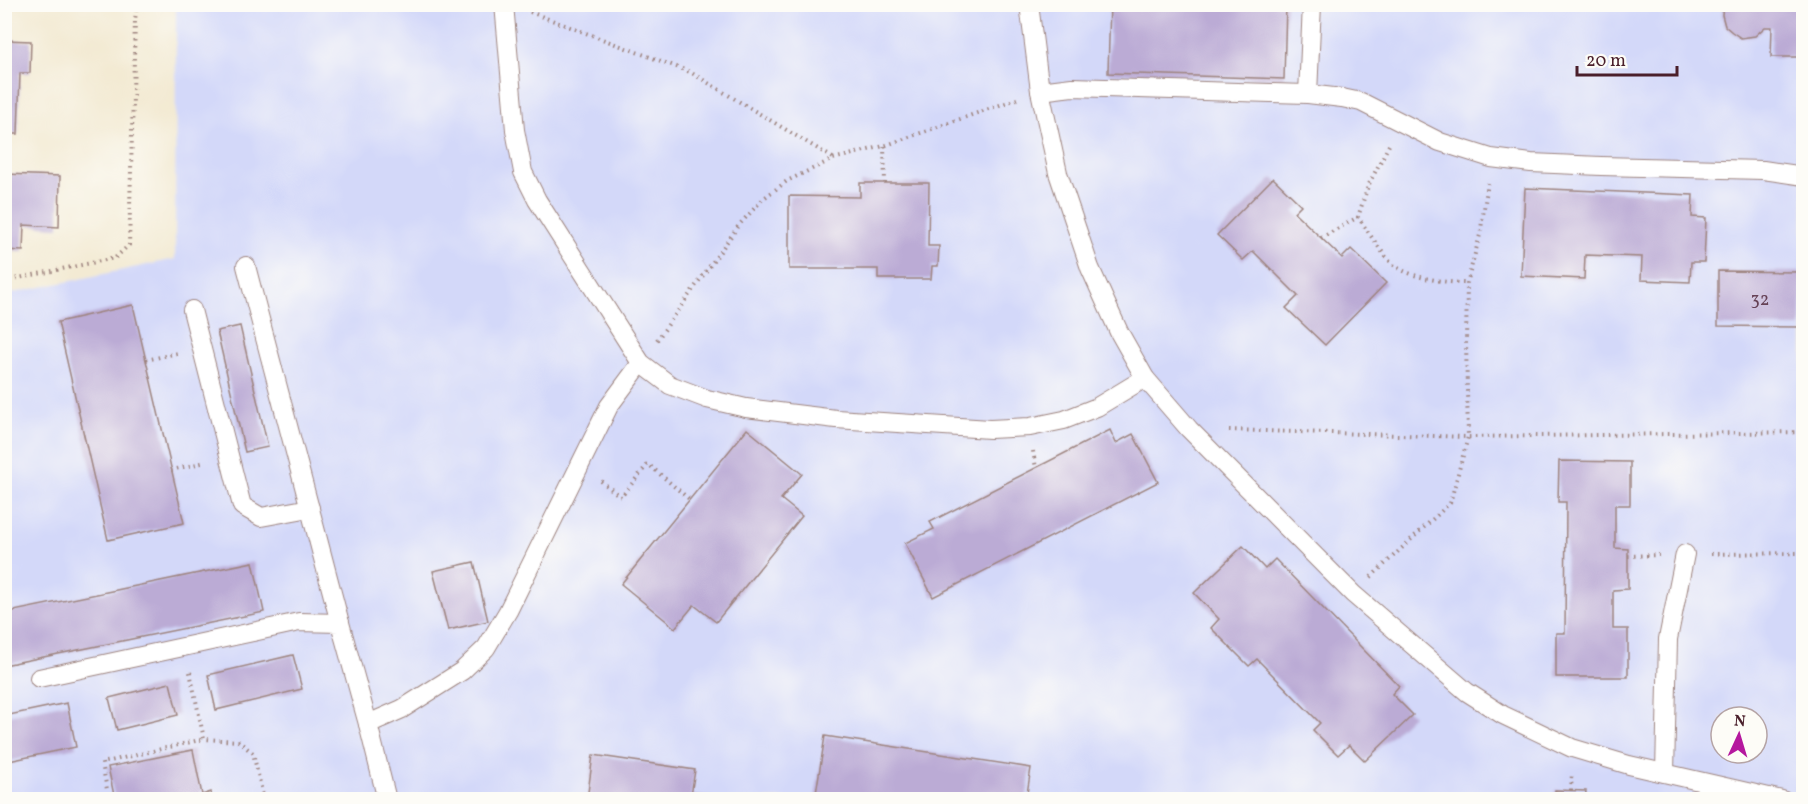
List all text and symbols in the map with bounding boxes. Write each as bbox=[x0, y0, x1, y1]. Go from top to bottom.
scale bar bbox=[1577, 39, 1678, 77]
text: 20 m bbox=[1586, 49, 1626, 74]
house number: 32 bbox=[1751, 288, 1769, 313]
north arrow bbox=[1709, 705, 1769, 765]
text: N bbox=[1733, 711, 1747, 733]

